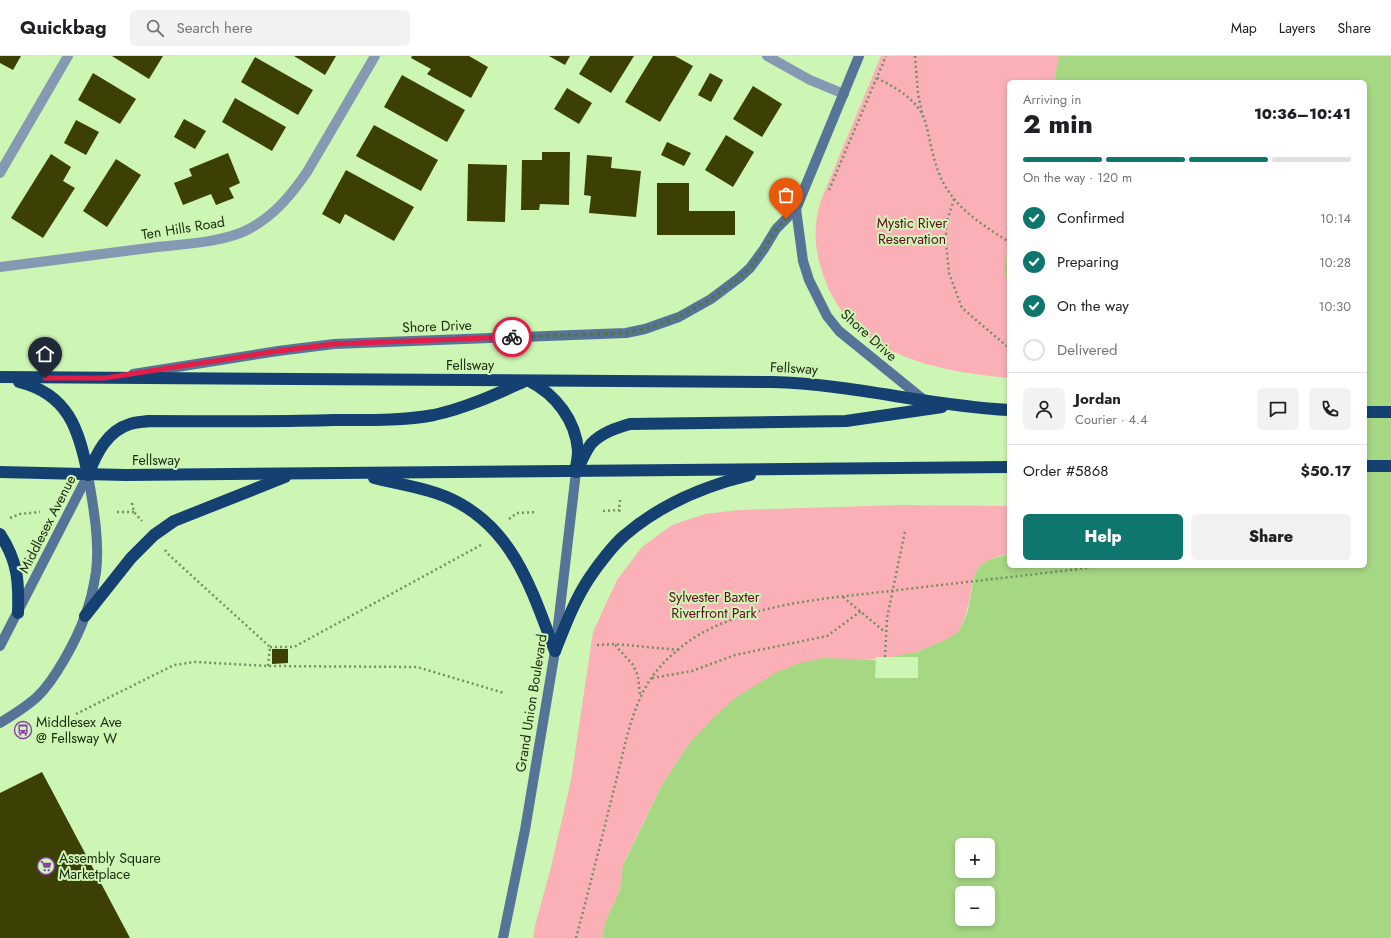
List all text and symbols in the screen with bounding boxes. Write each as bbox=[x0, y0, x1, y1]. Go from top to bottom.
search box bbox=[130, 10, 410, 46]
text: Quickbag bbox=[20, 14, 106, 41]
icon: search bbox=[144, 17, 166, 39]
text: Search here bbox=[176, 17, 252, 39]
text: Map bbox=[1231, 18, 1257, 38]
text: Layers bbox=[1279, 18, 1315, 38]
text: Share bbox=[1337, 18, 1371, 38]
text: Arriving in bbox=[1023, 90, 1081, 109]
text: 10:36–10:41 bbox=[1254, 103, 1351, 125]
text: 2 min bbox=[1023, 105, 1093, 143]
text: On the way · 120 m bbox=[1023, 168, 1132, 187]
pin bbox=[769, 178, 803, 219]
icon: bag bbox=[775, 184, 797, 206]
icon: check bbox=[1023, 207, 1045, 229]
text: Confirmed bbox=[1057, 207, 1125, 229]
text: 10:14 bbox=[1320, 209, 1351, 228]
street label: Ten Hills Road bbox=[140, 212, 226, 244]
park label: Mystic River Reservation bbox=[877, 213, 947, 249]
icon: check bbox=[1023, 251, 1045, 273]
text: Preparing bbox=[1057, 251, 1119, 273]
text: 10:28 bbox=[1319, 253, 1351, 272]
icon: check bbox=[1023, 295, 1045, 317]
text: On the way bbox=[1057, 295, 1129, 317]
text: 10:30 bbox=[1319, 297, 1351, 316]
street label: Shore Drive bbox=[836, 304, 902, 366]
street label: Shore Drive bbox=[402, 315, 472, 337]
courier bbox=[492, 317, 532, 357]
icon: bike bbox=[501, 326, 523, 348]
pin bbox=[28, 337, 62, 378]
text: Delivered bbox=[1057, 339, 1118, 361]
icon: home bbox=[34, 343, 56, 365]
street label: Fellsway bbox=[446, 355, 495, 375]
street label: Fellsway bbox=[769, 357, 819, 379]
button: person bbox=[1023, 388, 1065, 430]
text: Jordan bbox=[1075, 388, 1121, 410]
button: chat bbox=[1257, 388, 1299, 430]
button: phone bbox=[1309, 388, 1351, 430]
text: Courier · 4.4 bbox=[1075, 410, 1148, 429]
street label: Fellsway bbox=[132, 450, 181, 470]
text: Order #5868 bbox=[1023, 460, 1108, 482]
text: $50.17 bbox=[1301, 460, 1351, 482]
street label: Middlesex Avenue bbox=[14, 471, 80, 577]
button: Help bbox=[1023, 514, 1183, 560]
button: Share bbox=[1191, 514, 1351, 560]
park label: Sylvester Baxter Riverfront Park bbox=[668, 587, 760, 623]
street label: Grand Union Boulevard bbox=[510, 633, 552, 773]
place label: Middlesex Ave @ Fellsway W bbox=[36, 712, 122, 748]
bus stop icon: Middlesex Ave @ Fellsway W bbox=[13, 720, 33, 740]
map controls bbox=[955, 838, 995, 926]
button: + bbox=[955, 838, 995, 878]
place label: Assembly Square Marketplace bbox=[59, 848, 161, 884]
supermarket icon: Assembly Square Marketplace bbox=[36, 856, 56, 876]
button: − bbox=[955, 886, 995, 926]

